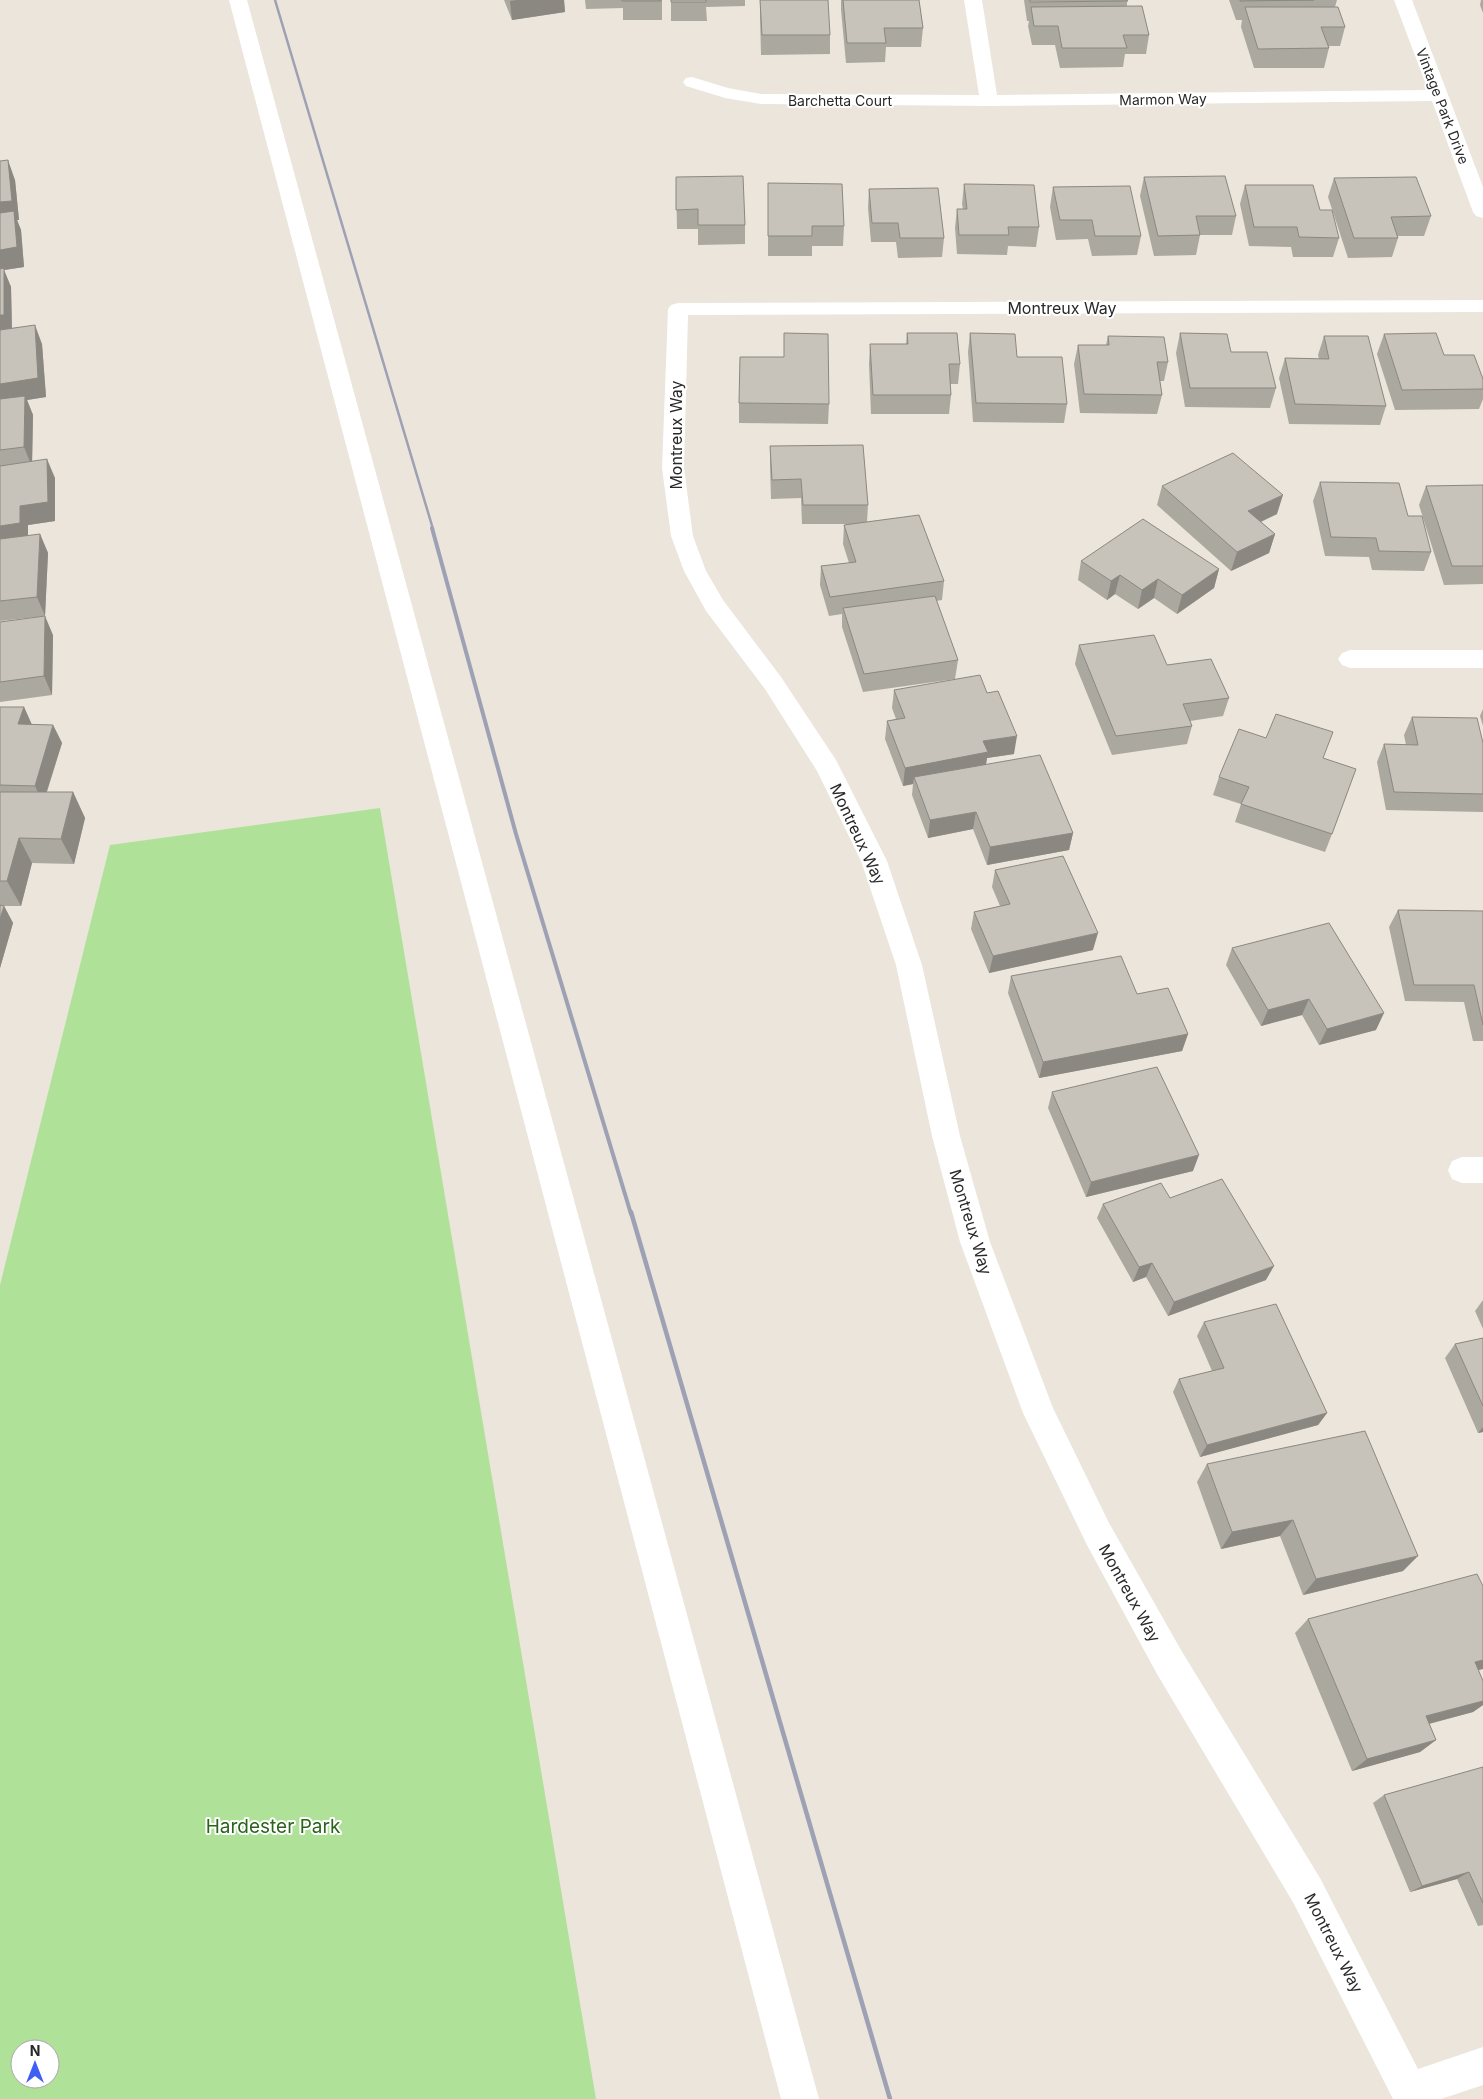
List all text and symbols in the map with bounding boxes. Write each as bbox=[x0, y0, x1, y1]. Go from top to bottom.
street label: Vintage Park Drive bbox=[1413, 45, 1473, 167]
street label: Marmon Way bbox=[1119, 90, 1207, 108]
street label: Barchetta Court bbox=[788, 92, 892, 109]
street label: Montreux Way bbox=[1007, 298, 1117, 318]
street label: Montreux Way bbox=[666, 380, 686, 490]
street label: Montreux Way bbox=[826, 780, 890, 888]
street label: Montreux Way bbox=[945, 1167, 997, 1277]
street label: Montreux Way bbox=[1095, 1540, 1165, 1646]
park label: Hardester Park bbox=[206, 1815, 341, 1838]
street label: Montreux Way bbox=[1300, 1890, 1368, 1996]
north arrow bbox=[10, 2039, 60, 2089]
text: N bbox=[30, 2042, 40, 2059]

